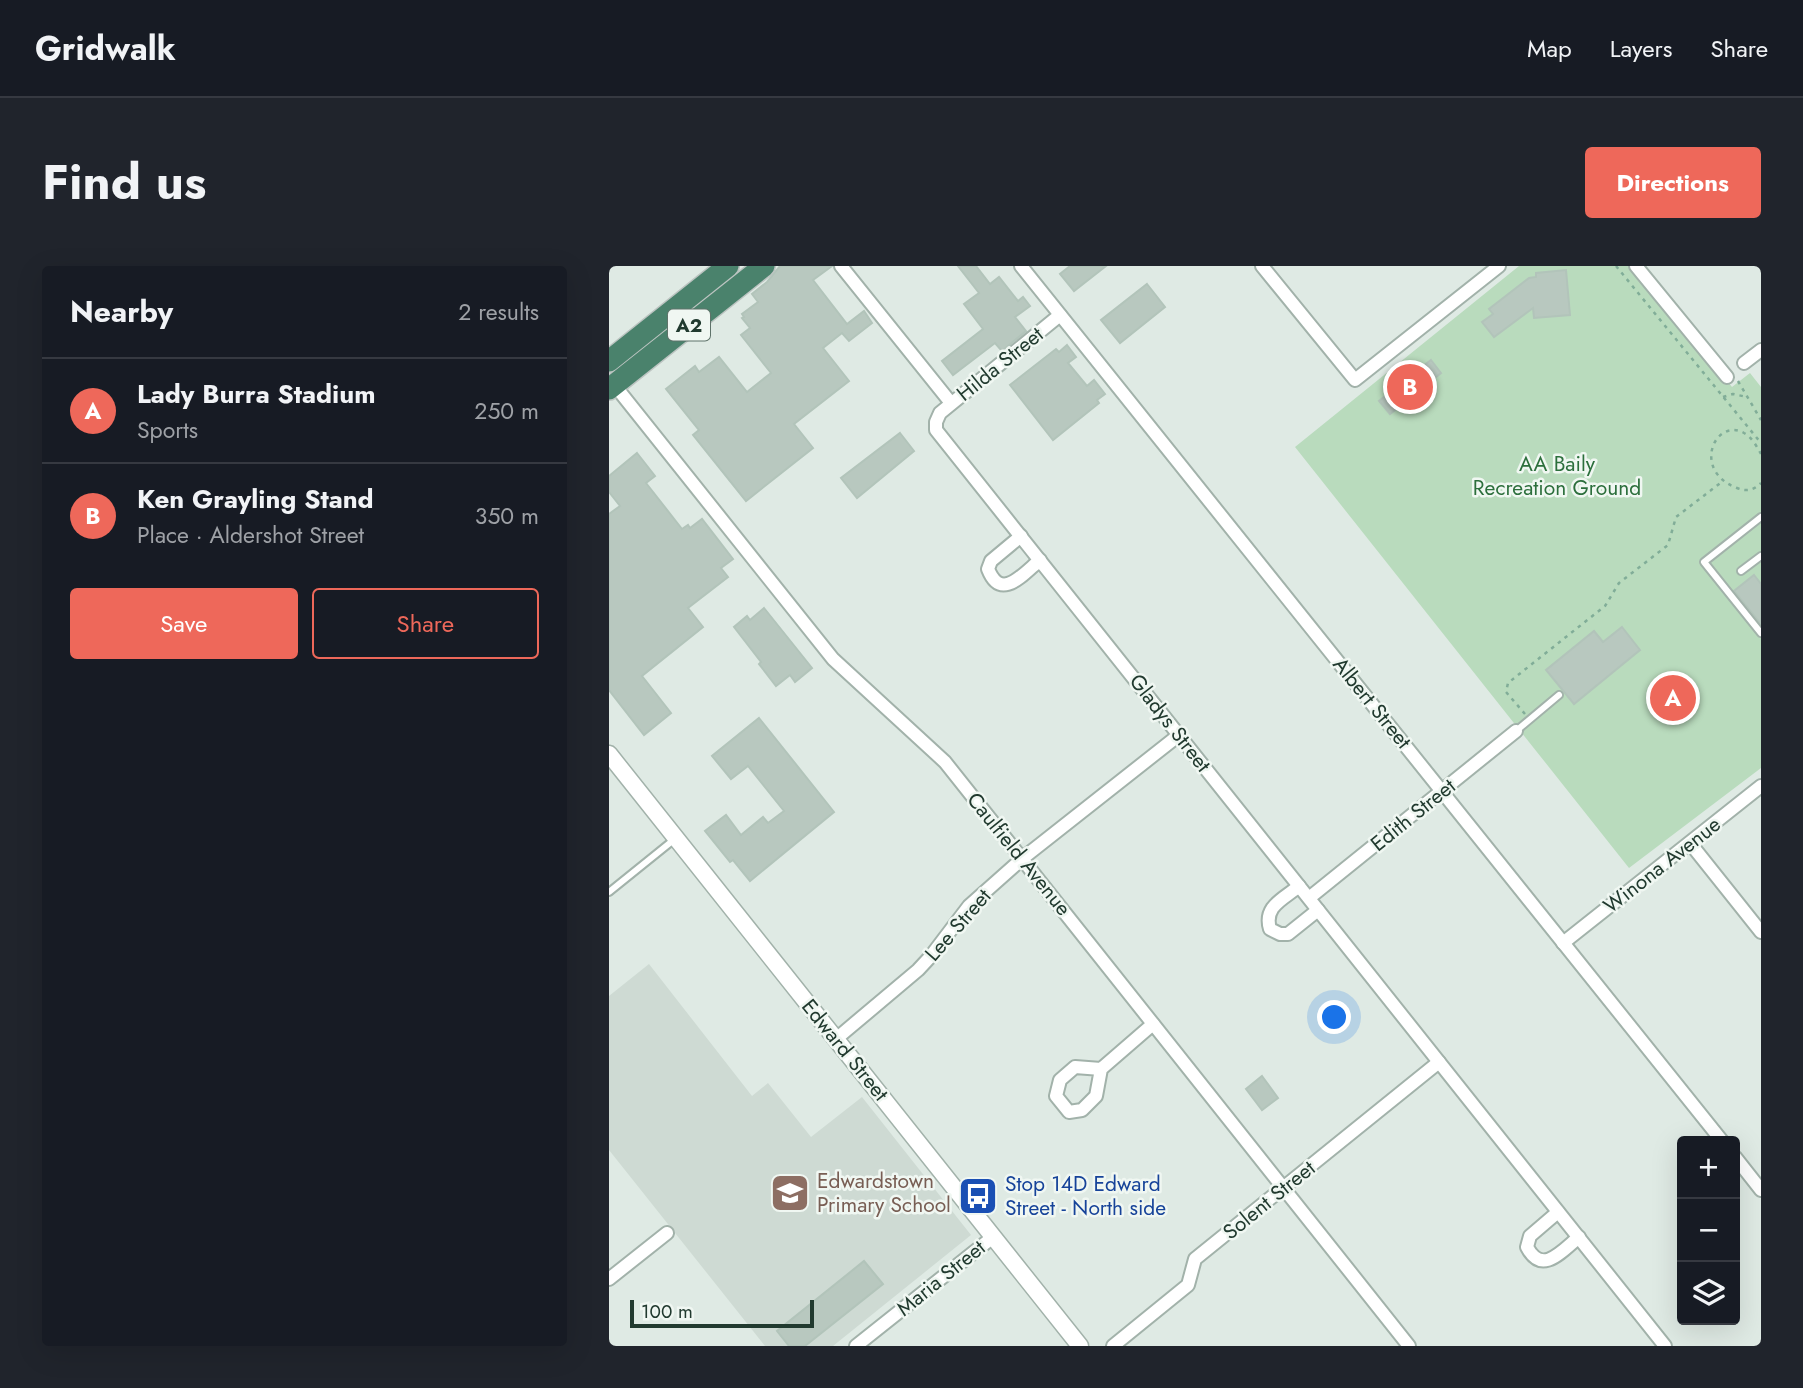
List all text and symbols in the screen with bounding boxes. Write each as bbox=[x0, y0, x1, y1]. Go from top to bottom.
text: Gridwalk bbox=[35, 25, 176, 72]
text: Map bbox=[1527, 31, 1572, 66]
text: Layers bbox=[1610, 31, 1672, 66]
text: Share bbox=[1710, 31, 1768, 66]
text: Find us bbox=[42, 147, 206, 217]
button: Directions bbox=[1585, 147, 1761, 218]
text: Nearby bbox=[70, 290, 173, 333]
text: 2 results bbox=[458, 295, 539, 329]
road number: A2 bbox=[668, 310, 710, 340]
street label: Hilda Street bbox=[950, 320, 1050, 408]
pin: B bbox=[1387, 361, 1433, 413]
text: Lady Burra Stadium bbox=[137, 375, 376, 413]
text: A bbox=[85, 394, 101, 428]
text: 250 m bbox=[474, 394, 539, 428]
text: Sports bbox=[137, 413, 198, 447]
park label: AA Baily Recreation Ground bbox=[1473, 449, 1641, 503]
text: Ken Grayling Stand bbox=[137, 480, 374, 518]
text: B bbox=[85, 499, 101, 533]
text: 350 m bbox=[475, 499, 539, 533]
text: Place · Aldershot Street bbox=[137, 518, 364, 552]
button: Save bbox=[70, 588, 298, 659]
button: Share bbox=[312, 588, 539, 659]
street label: Albert Street bbox=[1326, 651, 1418, 755]
street label: Gladys Street bbox=[1122, 668, 1218, 778]
pin: A bbox=[1650, 672, 1696, 724]
street label: Edith Street bbox=[1364, 771, 1462, 859]
street label: Caulfield Avenue bbox=[960, 786, 1078, 922]
street label: Winona Avenue bbox=[1597, 809, 1727, 920]
street label: Lee Street bbox=[918, 882, 998, 968]
street label: Edward Street bbox=[794, 993, 896, 1107]
your location bbox=[1317, 1000, 1351, 1034]
map controls bbox=[1677, 1136, 1740, 1325]
button: + bbox=[1677, 1136, 1740, 1199]
street label: Solent Street bbox=[1216, 1153, 1322, 1247]
place label: Edwardstown Primary School bbox=[817, 1166, 951, 1220]
place label: Stop 14D Edward Street - North side bbox=[1005, 1169, 1166, 1223]
school or university icon: Edwardstown Primary School bbox=[769, 1172, 811, 1214]
bus stop icon: Stop 14D Edward Street - North side bbox=[957, 1175, 999, 1217]
button: − bbox=[1677, 1199, 1740, 1262]
street label: Maria Street bbox=[890, 1233, 992, 1323]
button: layers bbox=[1677, 1262, 1740, 1325]
scale bar bbox=[630, 1297, 814, 1329]
text: 100 m bbox=[641, 1298, 693, 1325]

